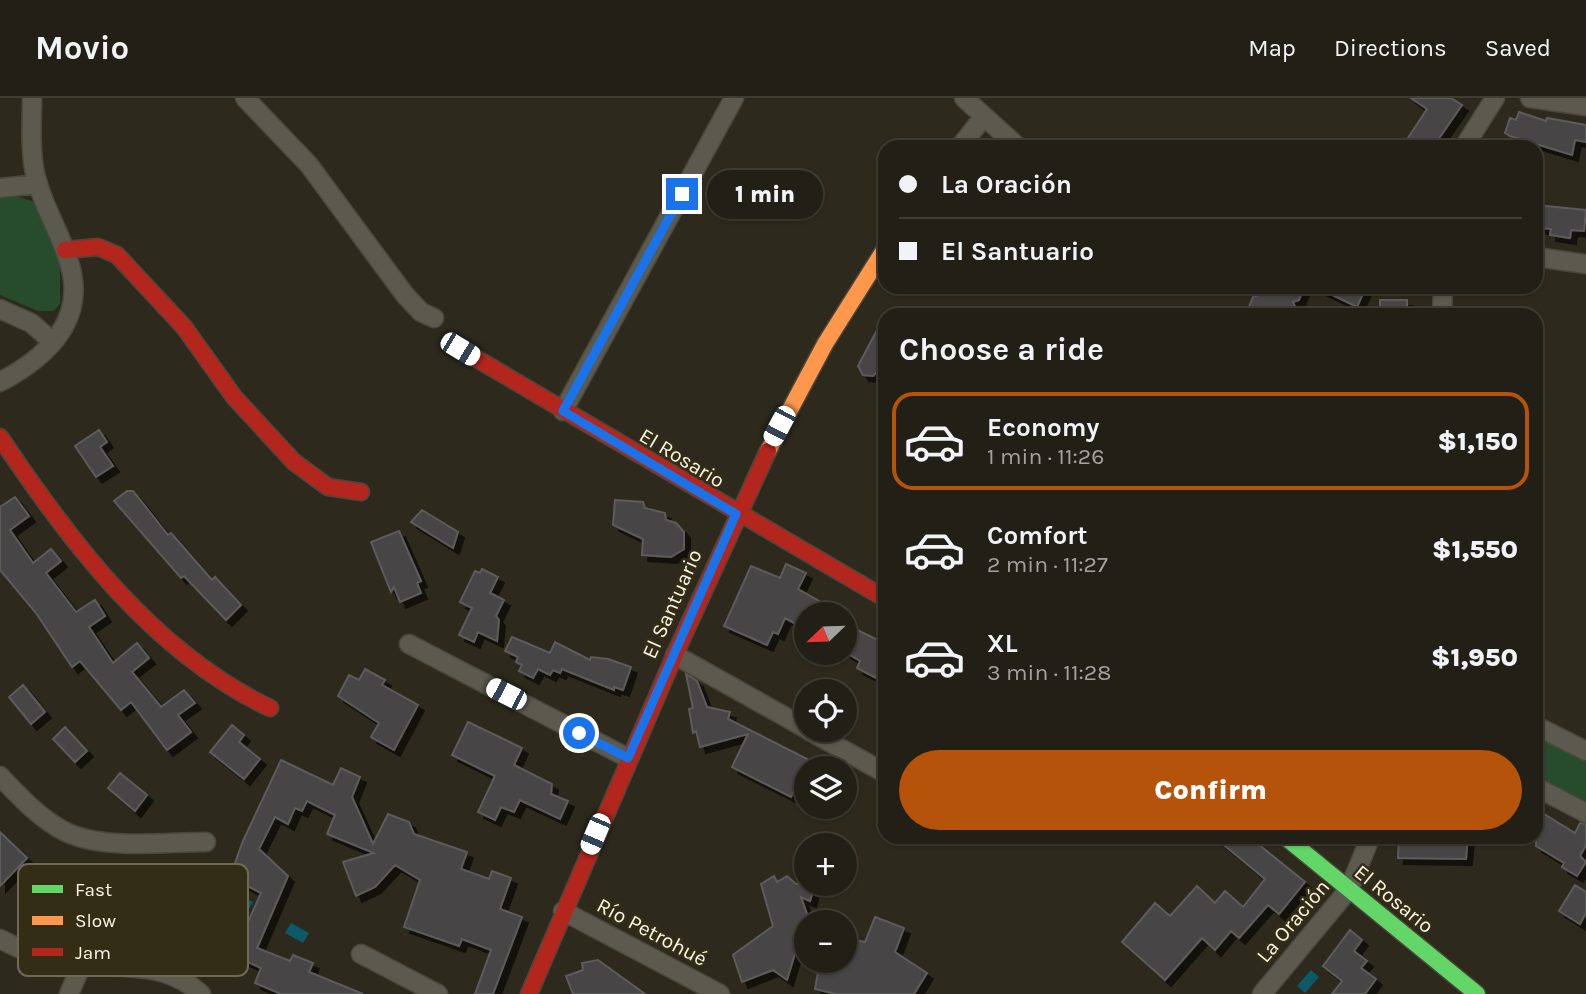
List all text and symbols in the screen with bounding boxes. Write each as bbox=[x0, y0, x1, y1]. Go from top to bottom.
text: Movio bbox=[35, 29, 129, 67]
text: Map bbox=[1248, 34, 1296, 62]
text: Directions bbox=[1334, 34, 1447, 62]
text: Saved bbox=[1485, 34, 1551, 62]
text: La Oración bbox=[941, 169, 1072, 200]
callout: 1 min bbox=[706, 170, 822, 218]
route end bbox=[666, 178, 698, 210]
text: 1 min bbox=[735, 181, 795, 208]
text: El Santuario bbox=[941, 236, 1094, 267]
car bbox=[437, 329, 484, 369]
text: Choose a ride bbox=[899, 331, 1104, 368]
car bbox=[760, 403, 799, 449]
icon: car bbox=[903, 410, 966, 473]
text: Economy bbox=[987, 412, 1099, 443]
street label: El Rosario bbox=[635, 423, 729, 493]
text: $1,150 bbox=[1438, 426, 1518, 457]
text: 1 min · 11:26 bbox=[987, 443, 1104, 470]
icon: car bbox=[903, 518, 966, 581]
text: Comfort bbox=[987, 520, 1088, 551]
text: $1,550 bbox=[1432, 534, 1518, 565]
street label: El Santuario bbox=[637, 546, 707, 662]
text: 2 min · 11:27 bbox=[987, 551, 1108, 578]
north arrow bbox=[794, 602, 858, 665]
map controls bbox=[794, 602, 857, 973]
icon: car bbox=[903, 626, 966, 689]
text: XL bbox=[987, 628, 1018, 659]
text: $1,950 bbox=[1431, 642, 1518, 673]
text: 3 min · 11:28 bbox=[987, 659, 1111, 686]
car bbox=[483, 675, 530, 713]
button: locate bbox=[794, 679, 857, 742]
route start bbox=[563, 717, 595, 749]
button: Confirm bbox=[899, 750, 1522, 830]
button: layers bbox=[794, 756, 857, 819]
car bbox=[578, 811, 613, 857]
button: + bbox=[794, 833, 857, 896]
street label: El Rosario bbox=[1350, 860, 1438, 938]
legend bbox=[18, 864, 248, 976]
street label: La Oración bbox=[1252, 875, 1334, 967]
text: Fast bbox=[75, 879, 112, 901]
street label: Río Petrohué bbox=[593, 893, 711, 971]
text: Slow bbox=[75, 910, 116, 932]
button: − bbox=[794, 910, 857, 973]
text: Jam bbox=[75, 942, 111, 964]

